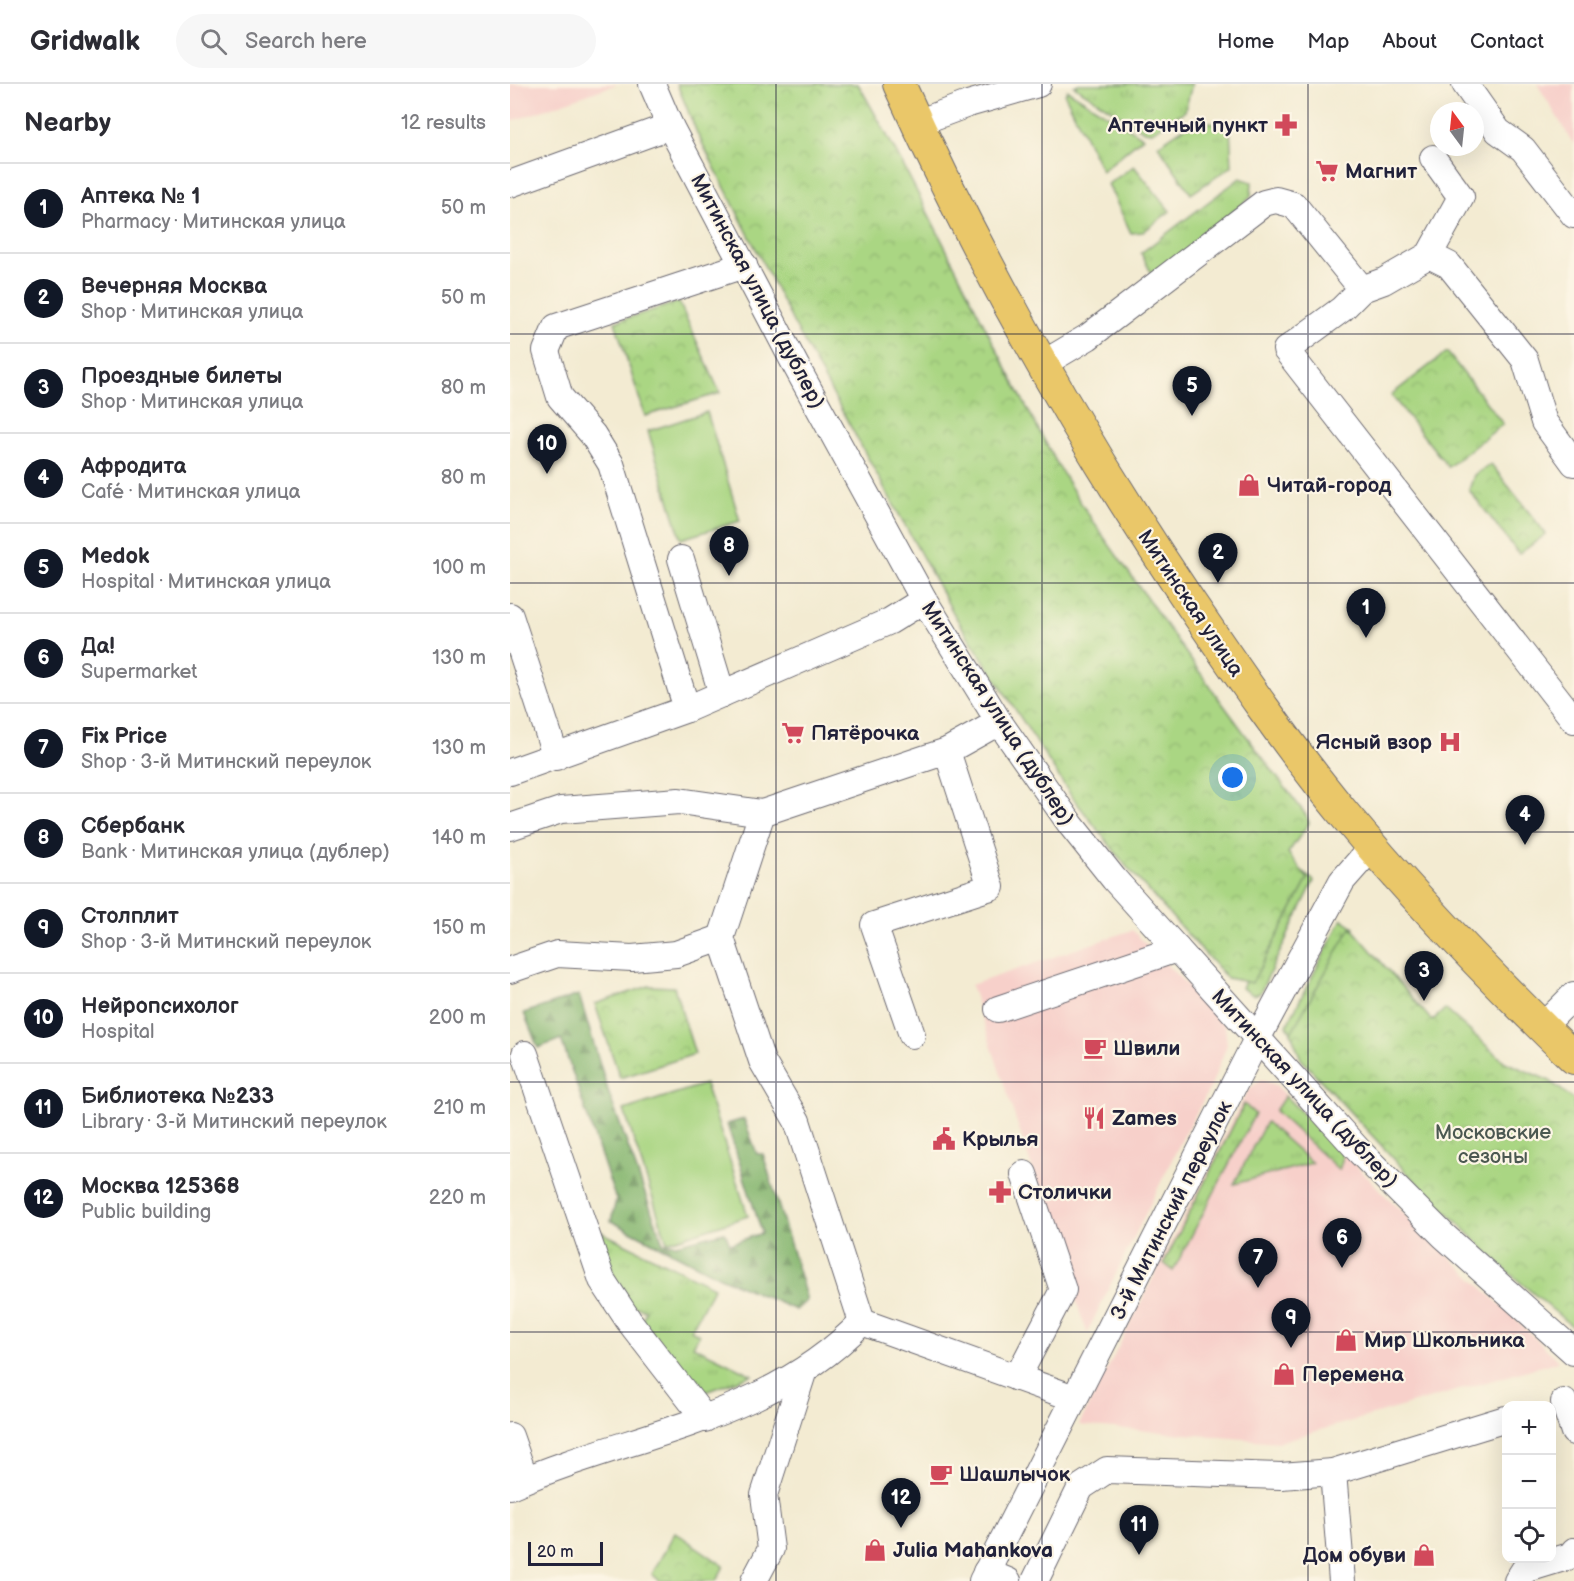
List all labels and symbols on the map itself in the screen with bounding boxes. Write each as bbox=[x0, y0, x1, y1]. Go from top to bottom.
north arrow bbox=[1430, 102, 1484, 156]
pharmacy icon: Аптечный пункт bbox=[1273, 112, 1299, 138]
place label: Аптечный пункт bbox=[1107, 113, 1268, 138]
supermarket icon: Магнит bbox=[1314, 158, 1340, 184]
place label: Магнит bbox=[1345, 159, 1417, 184]
street label: Митинская улица (дублер) bbox=[685, 170, 830, 413]
pin: 5 bbox=[1172, 366, 1212, 416]
pin: 10 bbox=[528, 424, 567, 474]
shop icon: Читай-город bbox=[1236, 472, 1262, 498]
place label: Читай-город bbox=[1267, 473, 1392, 498]
street label: Митинская улица bbox=[1132, 525, 1249, 682]
pin: 8 bbox=[710, 526, 748, 576]
pin: 2 bbox=[1198, 534, 1238, 583]
pin: 1 bbox=[1346, 588, 1386, 638]
street label: Митинская улица (дублер) bbox=[916, 597, 1079, 830]
supermarket icon: Пятёрочка bbox=[780, 720, 806, 746]
place label: Пятёрочка bbox=[811, 721, 920, 746]
hospital icon: Ясный взор bbox=[1437, 729, 1463, 755]
place label: Ясный взор bbox=[1315, 730, 1433, 755]
your location bbox=[1218, 763, 1247, 792]
pin: 4 bbox=[1506, 796, 1544, 845]
pin: 3 bbox=[1404, 952, 1444, 1001]
street label: Митинская улица (дублер) bbox=[1206, 984, 1403, 1193]
cafe icon: Швили bbox=[1082, 1035, 1108, 1061]
place label: Швили bbox=[1113, 1036, 1180, 1061]
street label: 3-й Митинский переулок bbox=[1105, 1096, 1238, 1324]
restaurant icon: Zames bbox=[1081, 1105, 1107, 1131]
place label: Zames bbox=[1112, 1106, 1177, 1131]
park label: Московские сезоны bbox=[1435, 1120, 1552, 1169]
public building icon: Крылья bbox=[931, 1126, 957, 1152]
place label: Крылья bbox=[962, 1127, 1039, 1152]
pharmacy icon: Столички bbox=[987, 1179, 1013, 1205]
place label: Столички bbox=[1018, 1180, 1112, 1205]
pin: 6 bbox=[1322, 1218, 1362, 1268]
pin: 7 bbox=[1238, 1238, 1278, 1288]
pin: 9 bbox=[1272, 1298, 1310, 1348]
shop icon: Мир Школьника bbox=[1333, 1327, 1359, 1353]
place label: Мир Школьника bbox=[1364, 1328, 1525, 1353]
shop icon: Перемена bbox=[1271, 1361, 1297, 1387]
place label: Перемена bbox=[1302, 1362, 1405, 1387]
cafe icon: Шашлычок bbox=[928, 1461, 954, 1487]
place label: Шашлычок bbox=[959, 1462, 1071, 1487]
pin: 12 bbox=[882, 1478, 920, 1528]
pin: 11 bbox=[1120, 1506, 1158, 1555]
shop icon: Julia Mahankova bbox=[862, 1537, 888, 1563]
place label: Julia Mahankova bbox=[893, 1538, 1053, 1563]
scale bar bbox=[528, 1539, 603, 1566]
shop icon: Дом обуви bbox=[1411, 1542, 1437, 1568]
place label: Дом обуви bbox=[1303, 1543, 1406, 1568]

